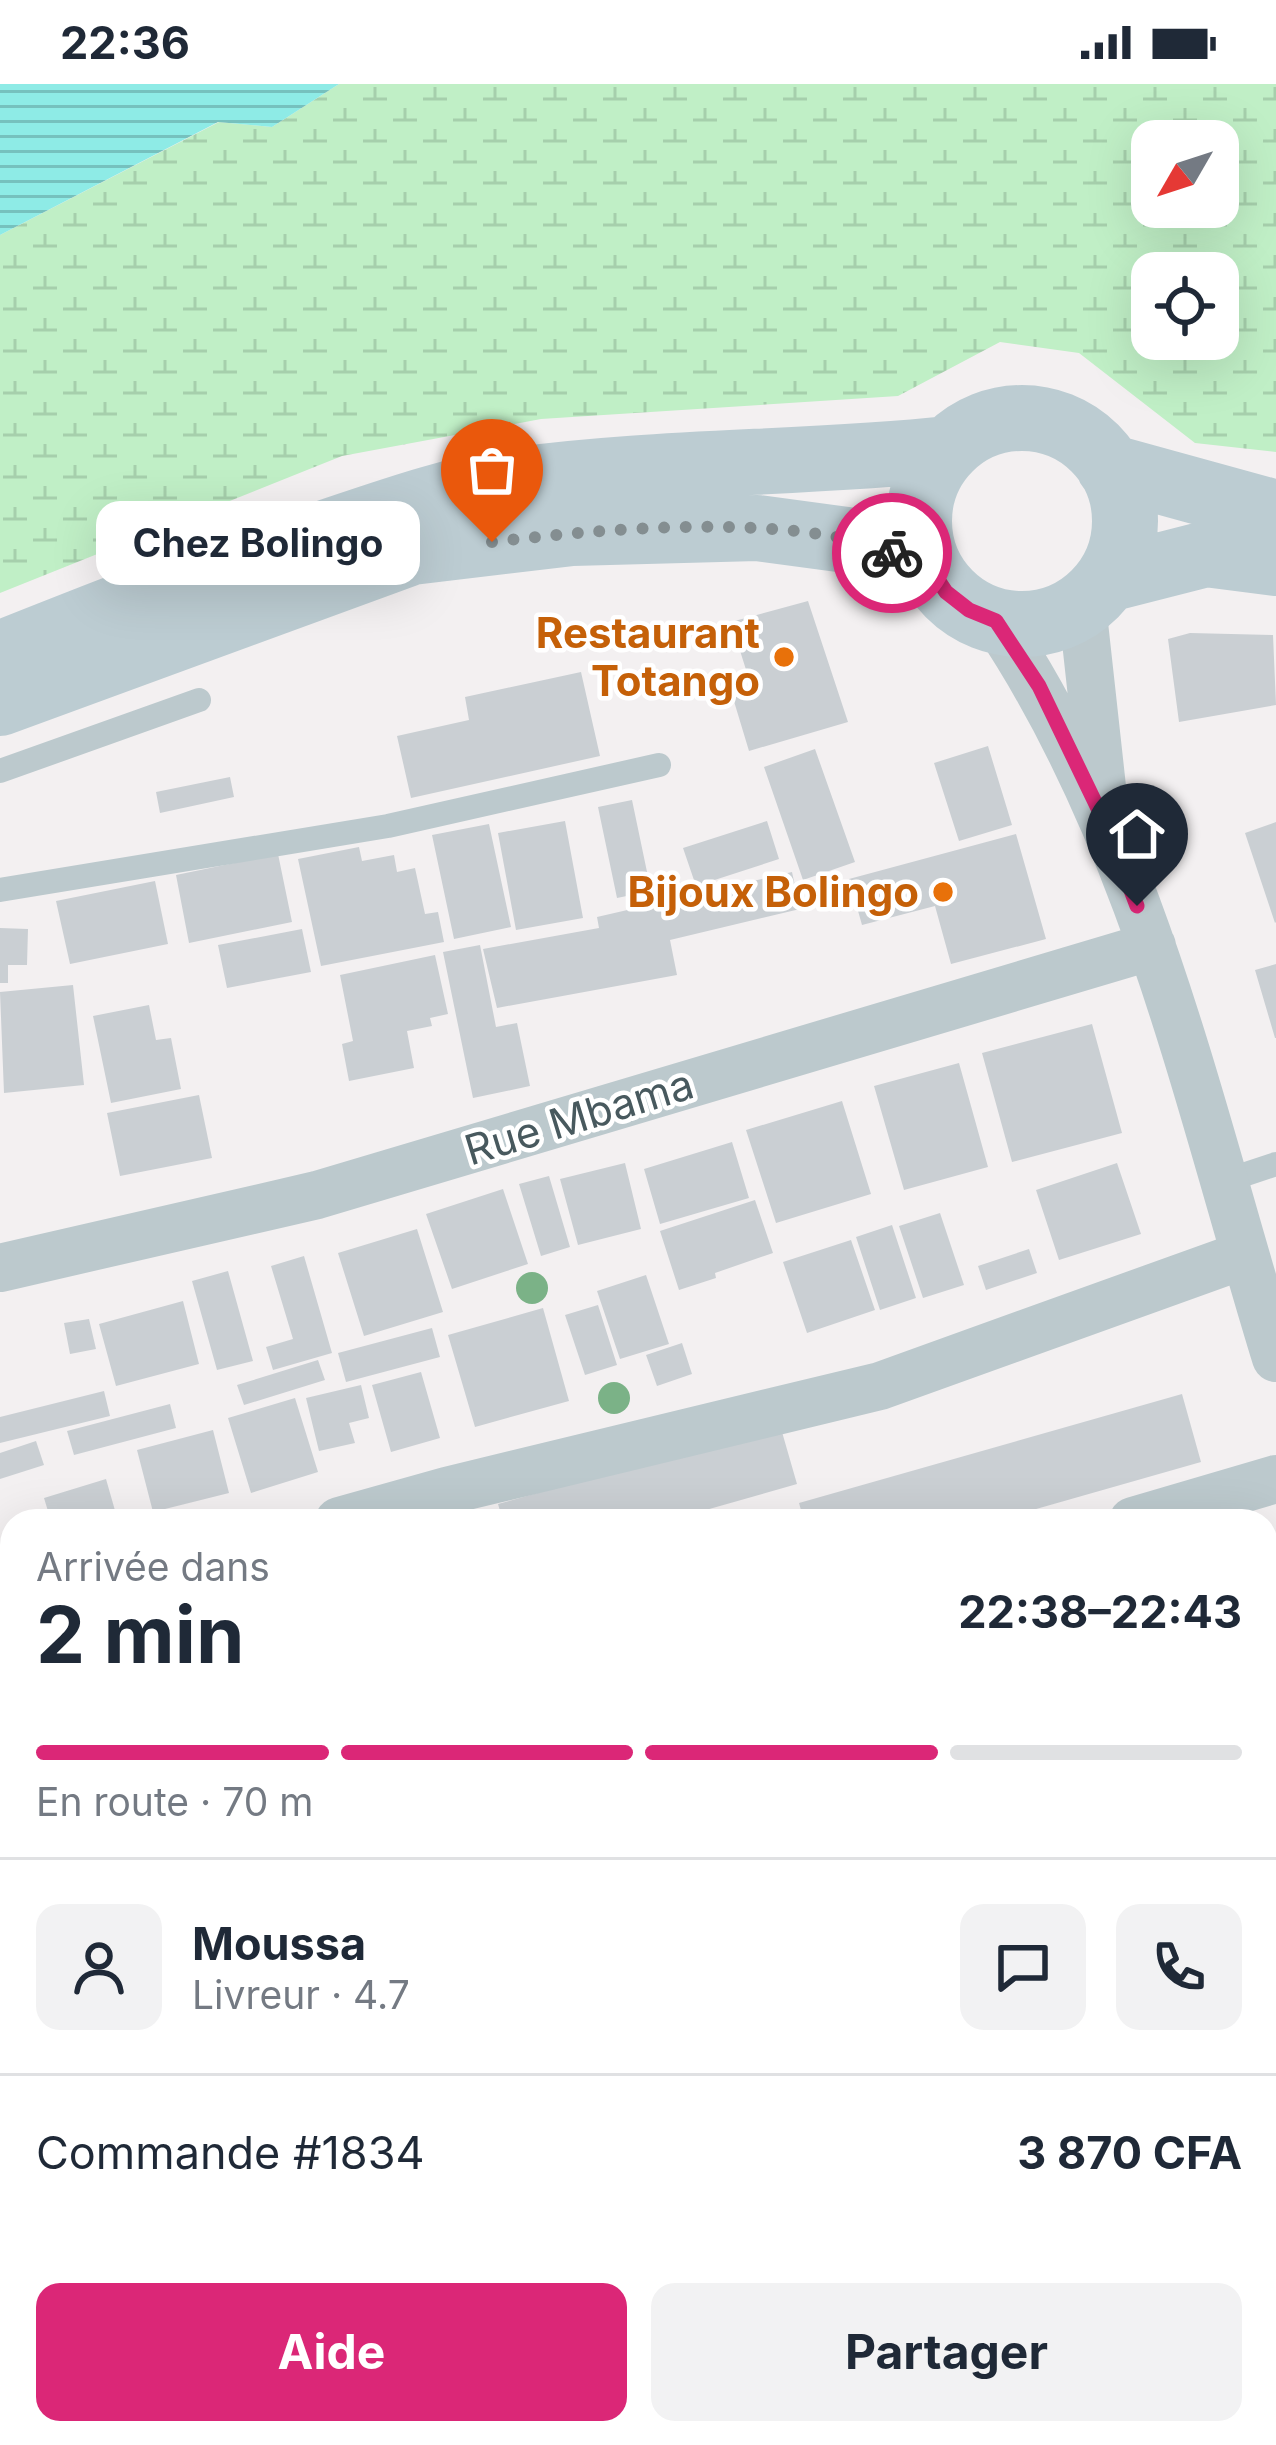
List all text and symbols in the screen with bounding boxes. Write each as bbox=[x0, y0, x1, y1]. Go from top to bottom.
text: 22:36 bbox=[60, 15, 190, 70]
north arrow bbox=[1131, 120, 1239, 228]
map controls bbox=[1131, 120, 1239, 360]
button: locate bbox=[1131, 252, 1239, 360]
pin bbox=[441, 419, 543, 542]
icon: bag bbox=[459, 437, 525, 503]
courier bbox=[832, 493, 952, 613]
callout: Chez Bolingo bbox=[96, 500, 420, 584]
text: Chez Bolingo bbox=[133, 519, 383, 566]
icon: bike bbox=[859, 520, 925, 586]
place label: Restaurant Totango bbox=[536, 607, 760, 706]
marker: Restaurant Totango bbox=[771, 644, 797, 670]
pin bbox=[1086, 783, 1188, 906]
icon: home bbox=[1104, 801, 1170, 867]
place label: Bijoux Bolingo bbox=[627, 866, 919, 917]
marker: Bijoux Bolingo bbox=[930, 879, 956, 905]
street label: Rue Mbama bbox=[458, 1058, 699, 1175]
text: Arrivée dans bbox=[36, 1543, 270, 1590]
text: 22:38–22:43 bbox=[958, 1584, 1242, 1639]
text: 2 min bbox=[36, 1587, 244, 1682]
text: En route · 70 m bbox=[36, 1778, 313, 1825]
button: person bbox=[36, 1904, 162, 2030]
button: chat bbox=[960, 1904, 1086, 2030]
button: phone bbox=[1116, 1904, 1242, 2030]
text: Moussa bbox=[192, 1916, 366, 1971]
text: Livreur · 4.7 bbox=[192, 1971, 410, 2018]
text: Commande #1834 bbox=[36, 2125, 425, 2180]
text: 3 870 CFA bbox=[1017, 2125, 1242, 2180]
button: Aide bbox=[36, 2283, 627, 2421]
button: Partager bbox=[651, 2283, 1242, 2421]

